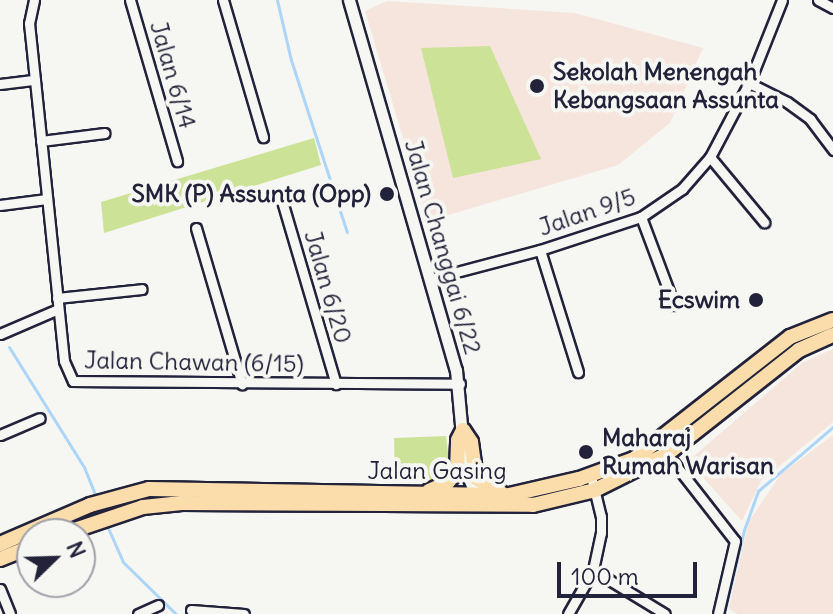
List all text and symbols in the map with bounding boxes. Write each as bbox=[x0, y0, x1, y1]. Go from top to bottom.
street label: Jalan 6/14 bbox=[144, 18, 202, 132]
place label: Sekolah Menengah Kebangsaan Assunta bbox=[553, 58, 779, 114]
marker: Sekolah Menengah Kebangsaan Assunta bbox=[528, 77, 546, 95]
street label: Jalan Changgai 6/22 bbox=[399, 136, 487, 358]
place label: SMK (P) Assunta (Opp) bbox=[131, 180, 371, 208]
street label: Jalan 9/5 bbox=[535, 182, 639, 242]
marker: SMK (P) Assunta (Opp) bbox=[378, 185, 396, 203]
street label: Jalan 6/20 bbox=[298, 227, 358, 347]
place label: Ecswim bbox=[658, 286, 740, 314]
marker: Ecswim bbox=[747, 291, 765, 309]
street label: Jalan Chawan (6/15) bbox=[84, 346, 304, 378]
place label: Maharaj Rumah Warisan bbox=[602, 424, 774, 480]
marker: Maharaj Rumah Warisan bbox=[577, 443, 595, 461]
street label: Jalan Gasing bbox=[367, 457, 507, 485]
north arrow bbox=[16, 518, 96, 598]
text: N bbox=[60, 537, 92, 562]
scale bar bbox=[561, 546, 701, 596]
text: 100 m bbox=[571, 561, 639, 591]

